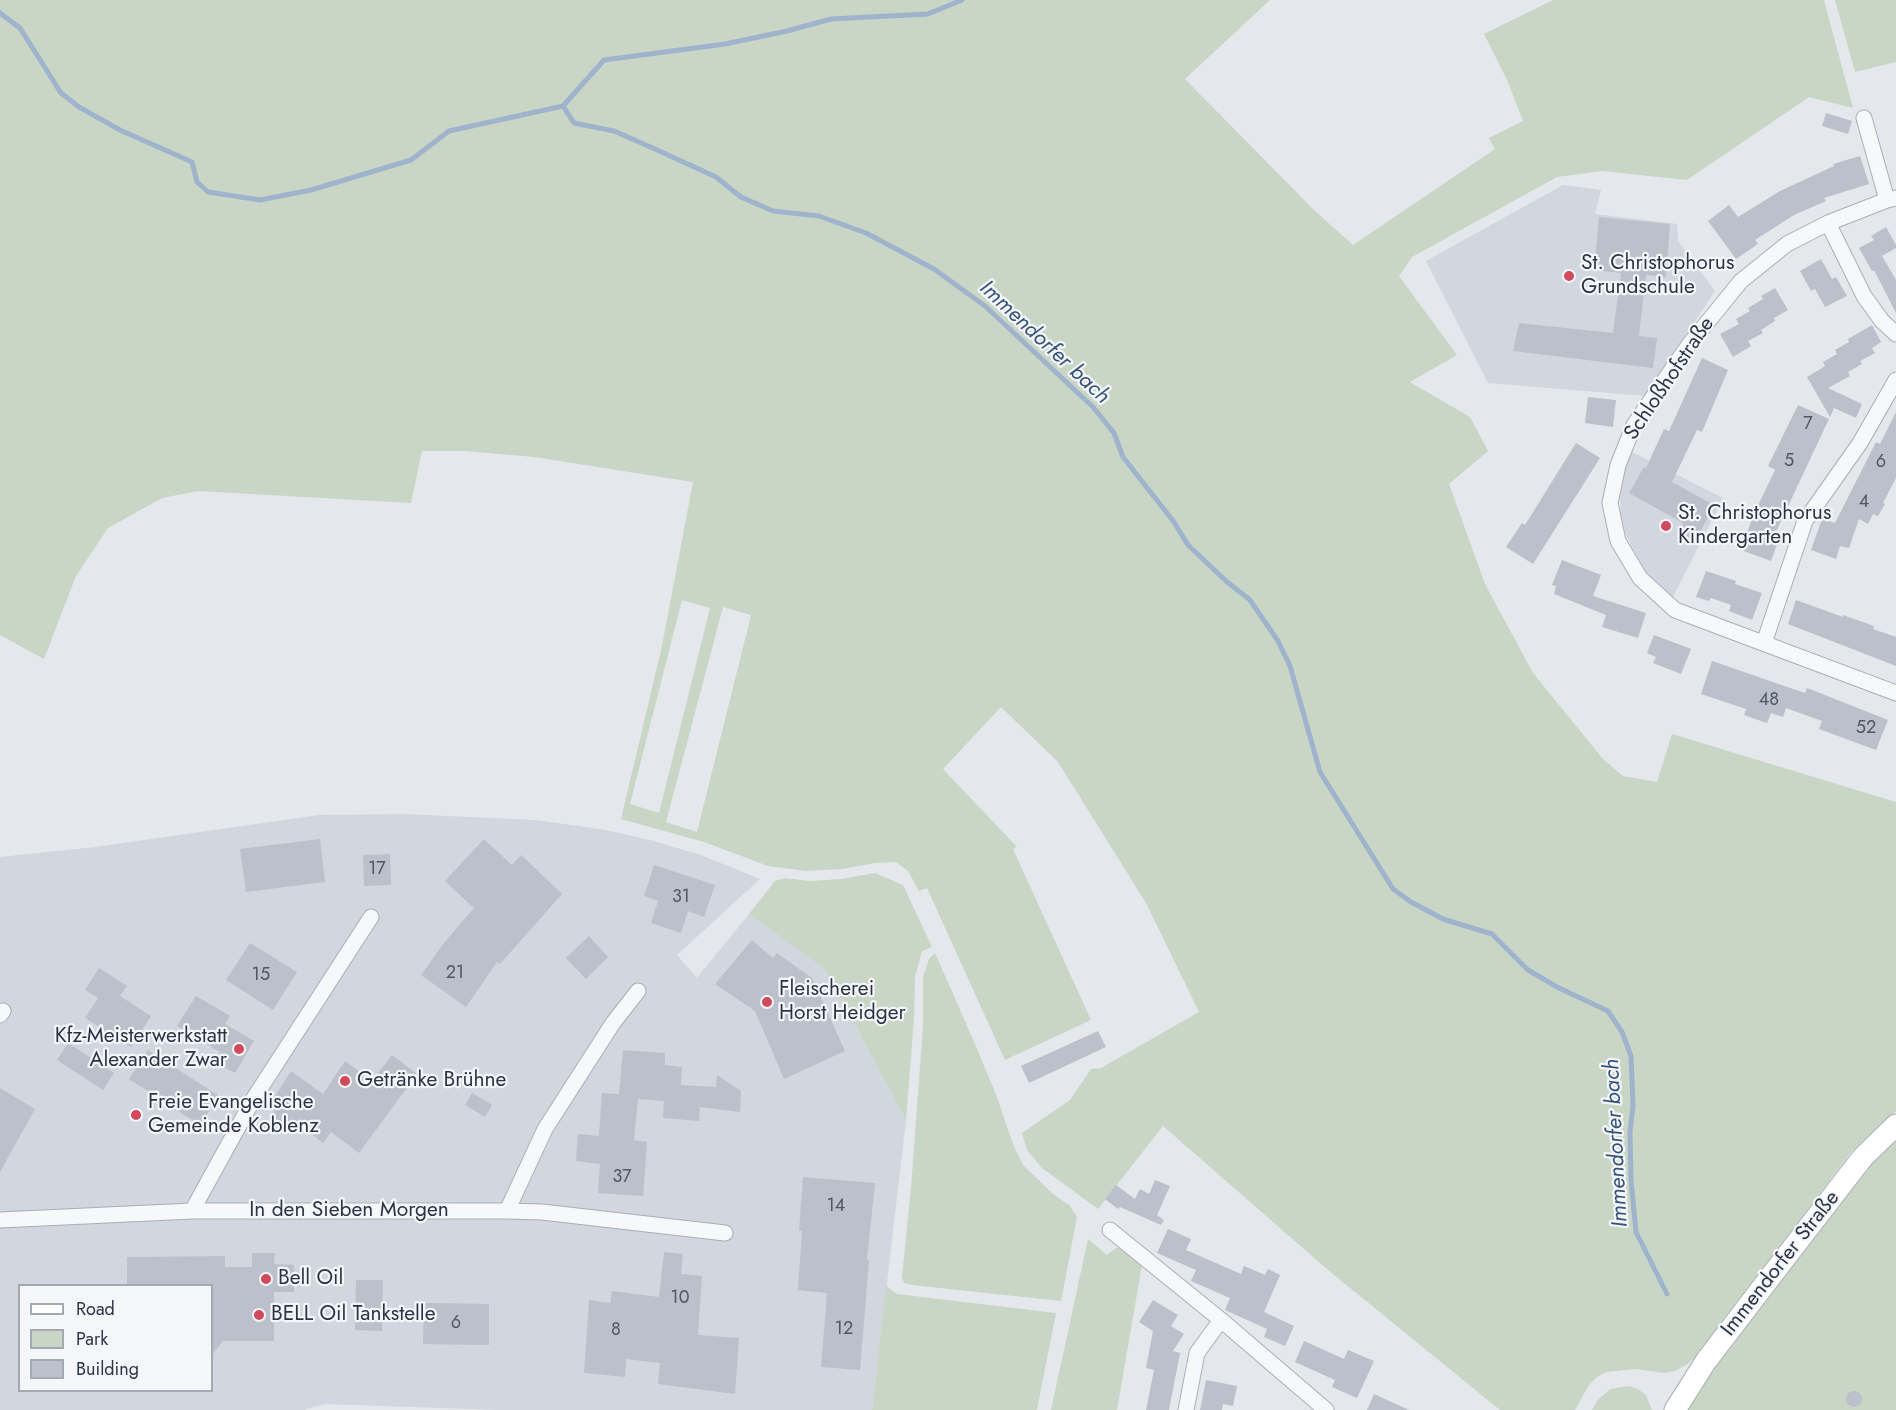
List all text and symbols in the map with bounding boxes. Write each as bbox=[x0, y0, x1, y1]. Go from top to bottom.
place label: St. Christophorus Grundschule bbox=[1581, 251, 1734, 301]
marker: St. Christophorus Grundschule bbox=[1562, 269, 1576, 283]
water label: Immendorfer bach bbox=[973, 276, 1115, 410]
street label: Schloßhofstraße bbox=[1620, 313, 1720, 445]
house number: 7 bbox=[1803, 414, 1813, 436]
house number: 5 bbox=[1784, 451, 1794, 473]
house number: 6 bbox=[1876, 452, 1886, 474]
house number: 4 bbox=[1859, 492, 1869, 514]
place label: St. Christophorus Kindergarten bbox=[1678, 501, 1831, 551]
marker: St. Christophorus Kindergarten bbox=[1659, 519, 1673, 533]
house number: 48 bbox=[1759, 690, 1779, 712]
house number: 52 bbox=[1856, 718, 1876, 740]
house number: 17 bbox=[368, 859, 386, 881]
house number: 31 bbox=[672, 887, 690, 909]
house number: 21 bbox=[446, 963, 464, 985]
house number: 15 bbox=[252, 965, 270, 987]
place label: Fleischerei Horst Heidger bbox=[779, 977, 906, 1027]
marker: Fleischerei Horst Heidger bbox=[760, 995, 774, 1009]
place label: Kfz-Meisterwerkstatt Alexander Zwar bbox=[55, 1024, 227, 1074]
marker: Kfz-Meisterwerkstatt Alexander Zwar bbox=[232, 1042, 246, 1056]
water label: Immendorfer bach bbox=[1599, 1058, 1635, 1228]
place label: Getränke Brühne bbox=[357, 1068, 506, 1094]
marker: Getränke Brühne bbox=[338, 1074, 352, 1088]
place label: Freie Evangelische Gemeinde Koblenz bbox=[148, 1090, 319, 1140]
marker: Freie Evangelische Gemeinde Koblenz bbox=[129, 1108, 143, 1122]
house number: 37 bbox=[612, 1167, 632, 1189]
street label: Immendorfer Straße bbox=[1717, 1186, 1845, 1342]
house number: 14 bbox=[827, 1196, 845, 1218]
street label: In den Sieben Morgen bbox=[249, 1198, 449, 1224]
place label: Bell Oil bbox=[278, 1266, 343, 1292]
marker: Bell Oil bbox=[259, 1272, 273, 1286]
legend bbox=[18, 1284, 213, 1392]
house number: 10 bbox=[671, 1288, 689, 1310]
text: Road bbox=[76, 1296, 115, 1322]
place label: BELL Oil Tankstelle bbox=[271, 1302, 435, 1328]
marker: BELL Oil Tankstelle bbox=[252, 1308, 266, 1322]
house number: 6 bbox=[451, 1313, 461, 1335]
house number: 12 bbox=[835, 1319, 853, 1341]
house number: 8 bbox=[611, 1320, 621, 1342]
text: Park bbox=[76, 1326, 108, 1352]
text: Building bbox=[76, 1356, 139, 1382]

